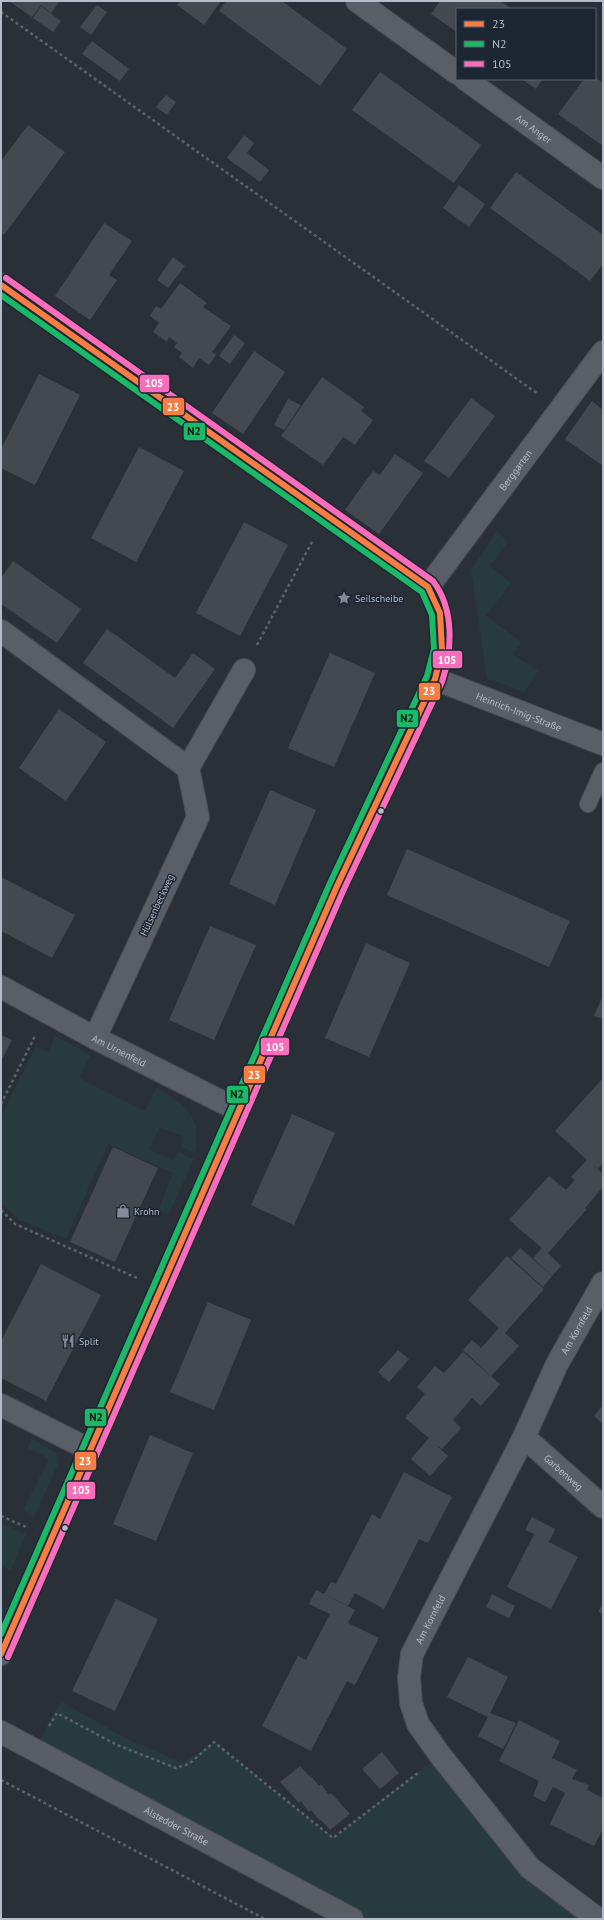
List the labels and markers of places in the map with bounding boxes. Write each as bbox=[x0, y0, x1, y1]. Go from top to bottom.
place icon: Seilscheibe bbox=[336, 590, 352, 606]
place label: Seilscheibe bbox=[355, 592, 403, 605]
unlabelled marker bbox=[376, 806, 386, 816]
shop icon: Krohn bbox=[115, 1203, 131, 1219]
place label: Krohn bbox=[134, 1205, 160, 1218]
restaurant icon: Split bbox=[60, 1333, 76, 1349]
place label: Split bbox=[79, 1335, 99, 1348]
unlabelled marker bbox=[60, 1523, 70, 1533]

